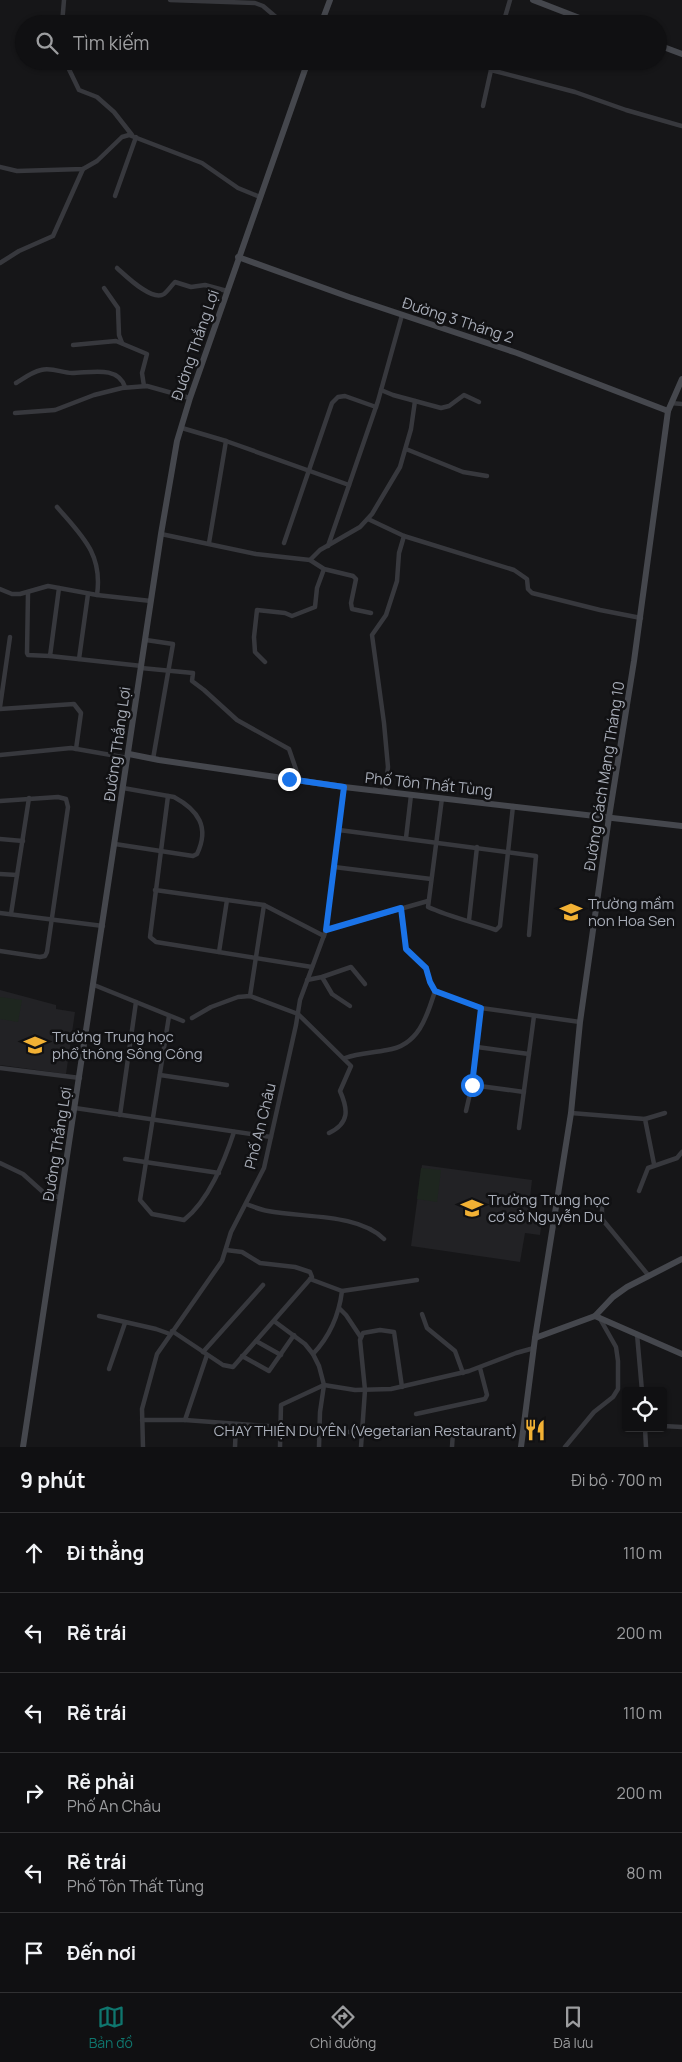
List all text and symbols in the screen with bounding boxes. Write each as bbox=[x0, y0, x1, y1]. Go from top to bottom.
search box bbox=[15, 15, 667, 70]
icon: search bbox=[33, 29, 61, 57]
text: Tìm kiếm bbox=[73, 30, 149, 56]
street label: Đường Thắng Lợi bbox=[166, 287, 224, 403]
street label: Đường 3 Tháng 2 bbox=[400, 292, 516, 348]
street label: Đường Cách Mạng Tháng 10 bbox=[579, 680, 629, 872]
street label: Đường Thắng Lợi bbox=[99, 685, 135, 803]
street label: Phố Tôn Thất Tùng bbox=[364, 767, 494, 801]
route end bbox=[278, 768, 301, 791]
place label: Trường mầm non Hoa Sen bbox=[588, 893, 675, 931]
school or university icon: Trường mầm non Hoa Sen bbox=[558, 899, 584, 925]
place label: Trường Trung học phổ thông Sông Công bbox=[52, 1026, 203, 1064]
school or university icon: Trường Trung học phổ thông Sông Công bbox=[22, 1032, 48, 1058]
route start bbox=[461, 1074, 484, 1097]
street label: Phố An Châu bbox=[239, 1081, 281, 1171]
street label: Đường Thắng Lợi bbox=[38, 1085, 76, 1203]
place label: Trường Trung học cơ sở Nguyễn Du bbox=[488, 1189, 610, 1227]
school or university icon: Trường Trung học cơ sở Nguyễn Du bbox=[459, 1195, 485, 1221]
map controls bbox=[622, 1387, 667, 1432]
button: locate bbox=[622, 1387, 667, 1432]
restaurant icon: CHAY THIỆN DUYÊN (Vegetarian Restaurant) bbox=[522, 1417, 548, 1443]
place label: CHAY THIỆN DUYÊN (Vegetarian Restaurant) bbox=[214, 1420, 518, 1441]
text: 9 phút bbox=[20, 1466, 86, 1494]
text: Đi bộ · 700 m bbox=[571, 1469, 662, 1491]
icon: ahead bbox=[20, 1539, 48, 1567]
text: Đi thẳng bbox=[67, 1540, 144, 1566]
text: 110 m bbox=[623, 1542, 662, 1564]
icon: left bbox=[20, 1619, 48, 1647]
text: Rẽ trái bbox=[67, 1620, 127, 1646]
text: 200 m bbox=[617, 1622, 662, 1644]
icon: left bbox=[20, 1699, 48, 1727]
text: Rẽ trái bbox=[67, 1700, 127, 1726]
text: 110 m bbox=[623, 1702, 662, 1724]
text: Rẽ phải bbox=[67, 1769, 135, 1795]
icon: right bbox=[20, 1779, 48, 1807]
text: 200 m bbox=[617, 1782, 662, 1804]
text: Phố An Châu bbox=[67, 1795, 161, 1817]
text: Rẽ trái bbox=[67, 1849, 127, 1875]
icon: left bbox=[20, 1859, 48, 1887]
text: 80 m bbox=[626, 1862, 662, 1884]
text: Phố Tôn Thất Tùng bbox=[67, 1875, 204, 1897]
icon: arrive bbox=[20, 1939, 48, 1967]
text: Đến nơi bbox=[67, 1940, 136, 1966]
tab: Bản đồ bbox=[89, 2003, 133, 2052]
tab: Chỉ đường bbox=[310, 2003, 376, 2052]
tab: Đã lưu bbox=[554, 2003, 593, 2052]

